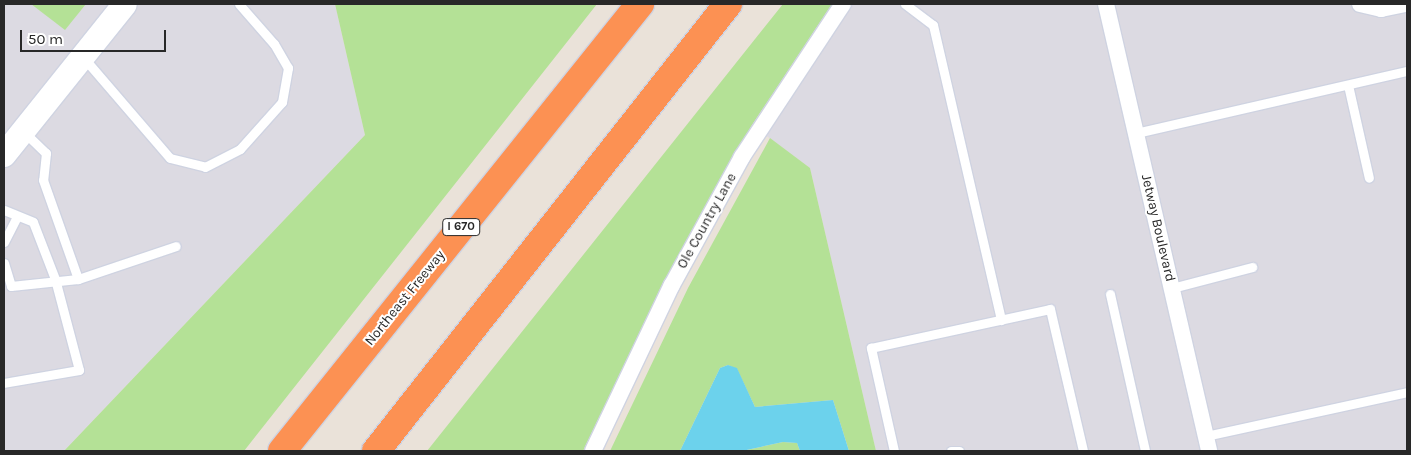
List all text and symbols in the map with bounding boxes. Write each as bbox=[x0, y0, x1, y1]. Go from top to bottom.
scale bar bbox=[22, 20, 169, 52]
text: 50 m bbox=[28, 30, 63, 48]
street label: Ole Country Lane bbox=[674, 170, 740, 272]
street label: Jetway Boulevard bbox=[1137, 173, 1179, 283]
road number: I 670 bbox=[441, 218, 481, 236]
street label: Northeast Freeway bbox=[361, 247, 449, 349]

